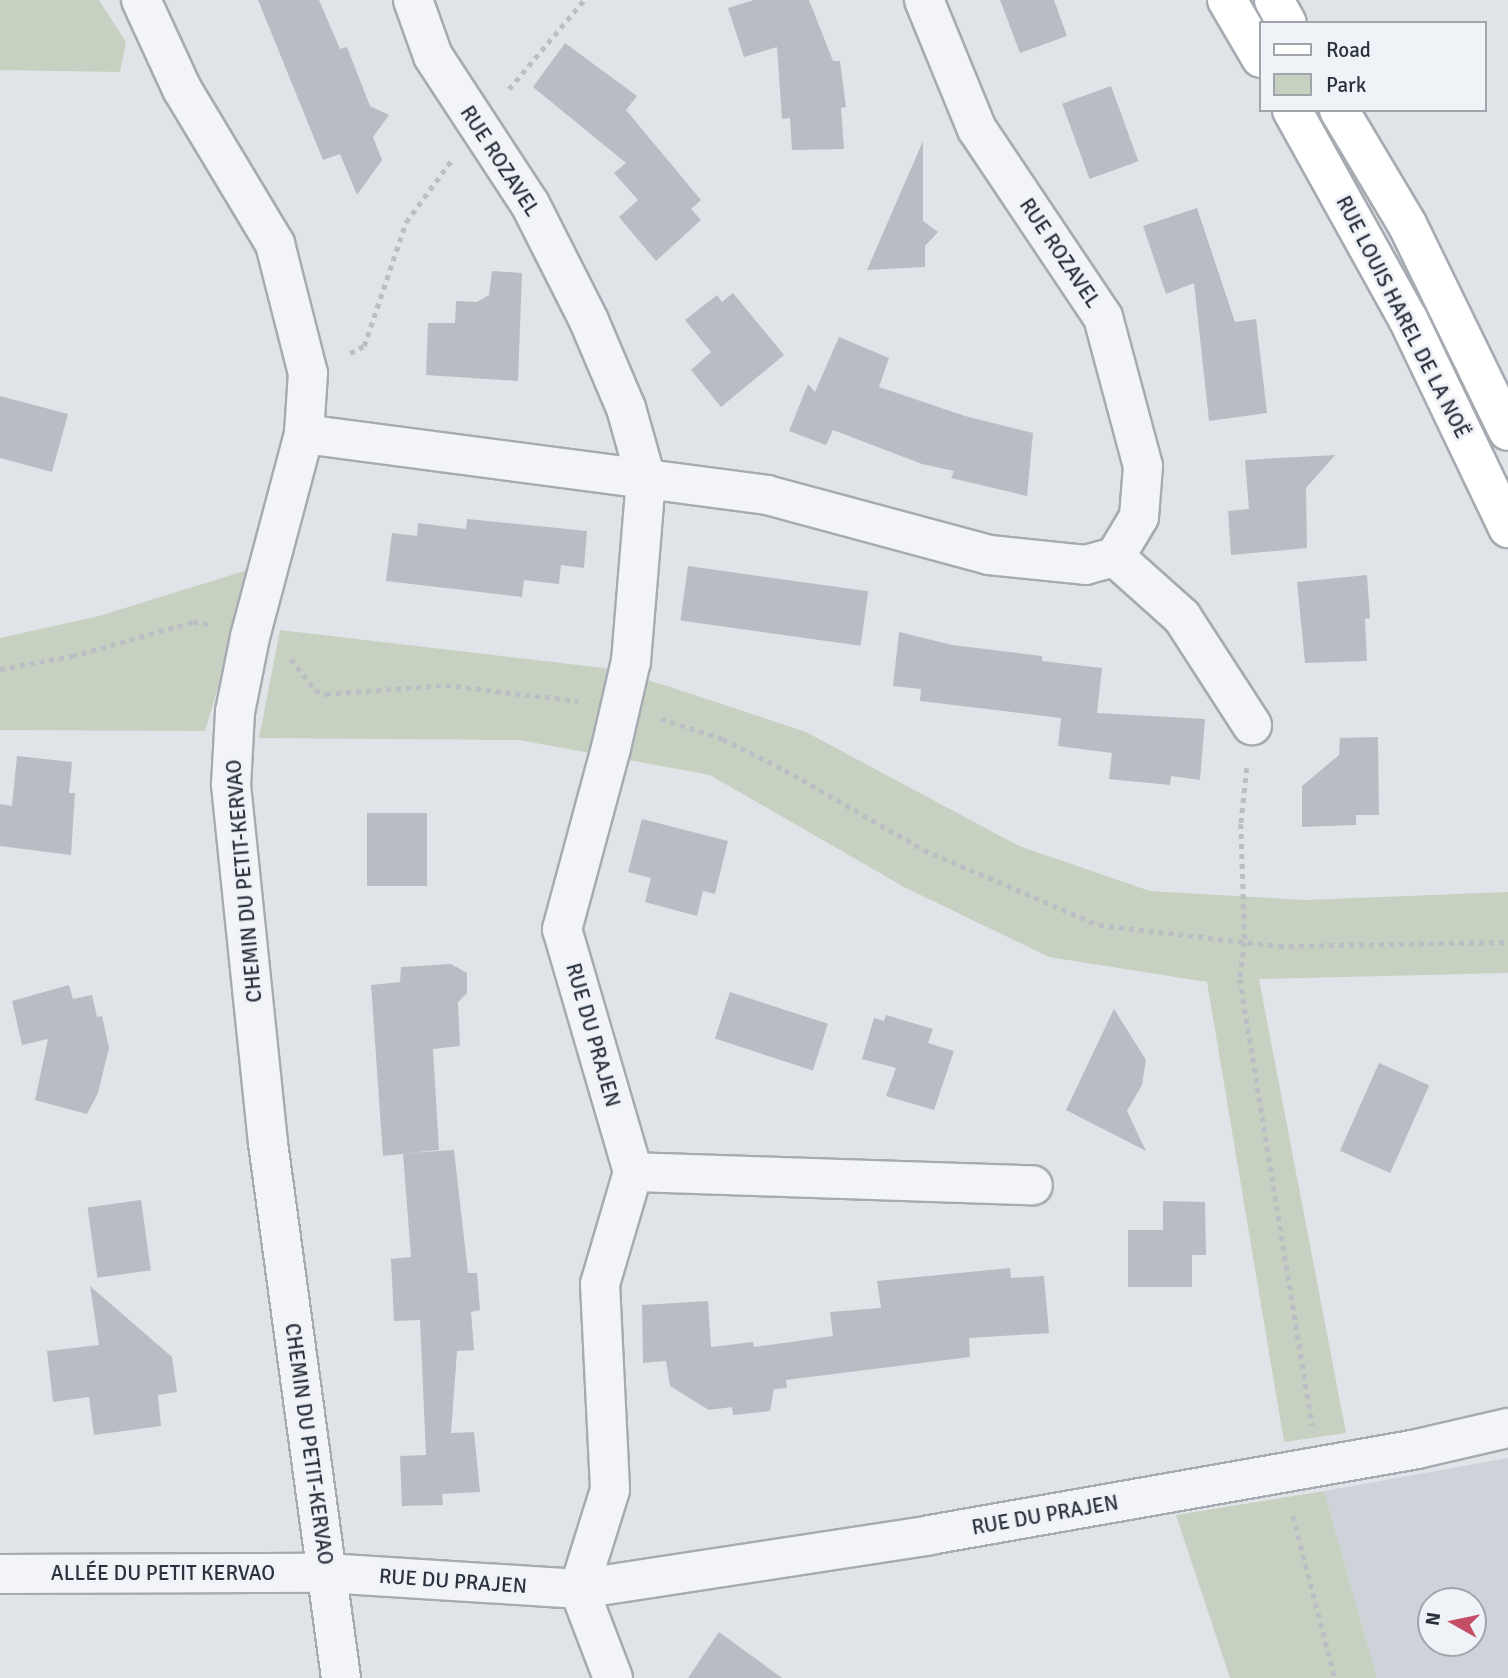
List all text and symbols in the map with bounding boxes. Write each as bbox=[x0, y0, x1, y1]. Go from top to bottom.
legend bbox=[1260, 21, 1487, 112]
text: Road bbox=[1326, 37, 1371, 63]
text: Park bbox=[1326, 72, 1366, 98]
street label: RUE ROZAVEL bbox=[455, 101, 545, 221]
street label: RUE LOUIS HAREL DE LA NOË bbox=[1331, 192, 1475, 442]
street label: RUE ROZAVEL bbox=[1014, 193, 1106, 313]
street label: CHEMIN DU PETIT-KERVAO bbox=[221, 758, 267, 1004]
street label: RUE DU PRAJEN bbox=[560, 960, 626, 1110]
street label: CHEMIN DU PETIT-KERVAO bbox=[280, 1321, 338, 1567]
street label: RUE DU PRAJEN bbox=[970, 1490, 1120, 1540]
street label: ALLÉE DU PETIT KERVAO bbox=[51, 1560, 275, 1586]
street label: RUE DU PRAJEN bbox=[378, 1563, 528, 1599]
north arrow bbox=[1417, 1587, 1487, 1657]
text: N bbox=[1420, 1611, 1446, 1627]

